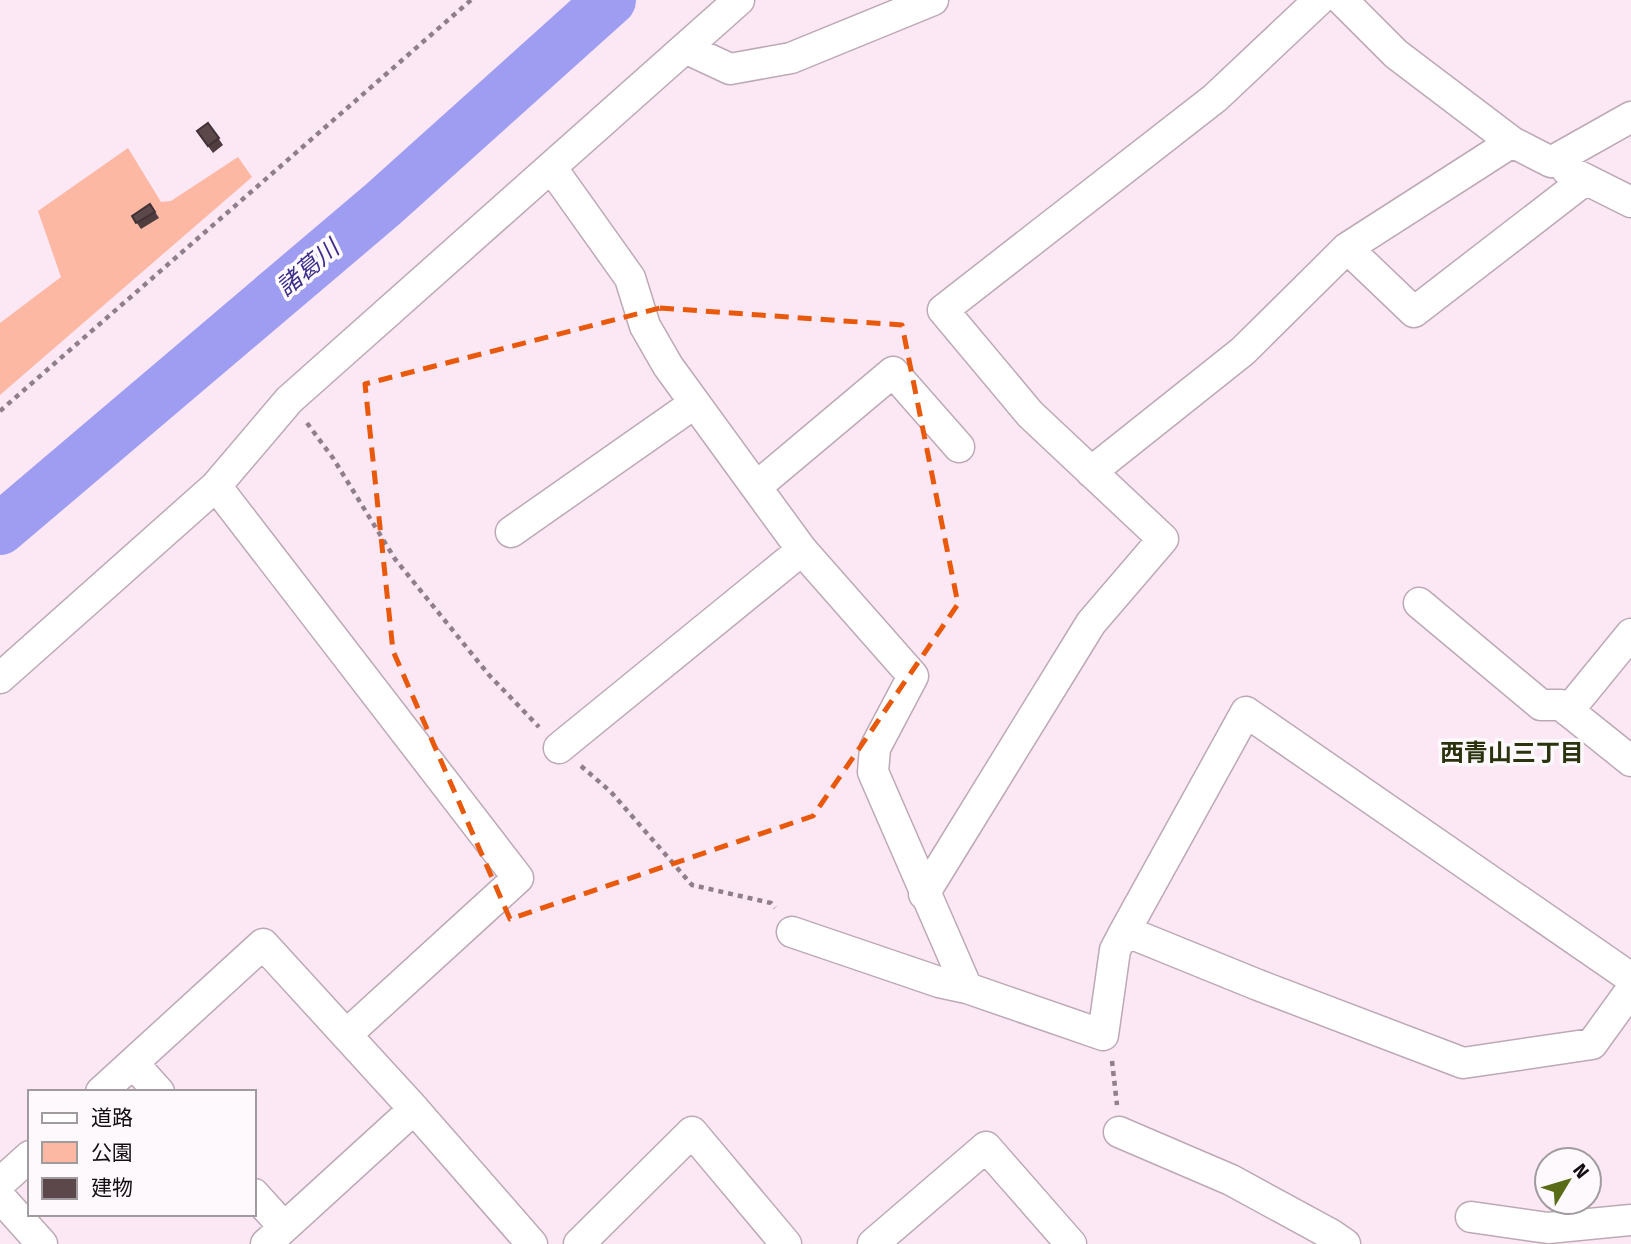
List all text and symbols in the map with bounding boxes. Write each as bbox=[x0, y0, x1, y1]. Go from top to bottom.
water label: 諸葛川 bbox=[271, 232, 347, 302]
district label: 西青山三丁目 bbox=[1440, 739, 1584, 767]
legend bbox=[28, 1090, 256, 1216]
text: 道路 bbox=[91, 1105, 133, 1131]
text: 公園 bbox=[91, 1140, 133, 1166]
north arrow bbox=[1533, 1146, 1603, 1216]
text: N bbox=[1568, 1159, 1594, 1183]
text: 建物 bbox=[91, 1175, 133, 1201]

